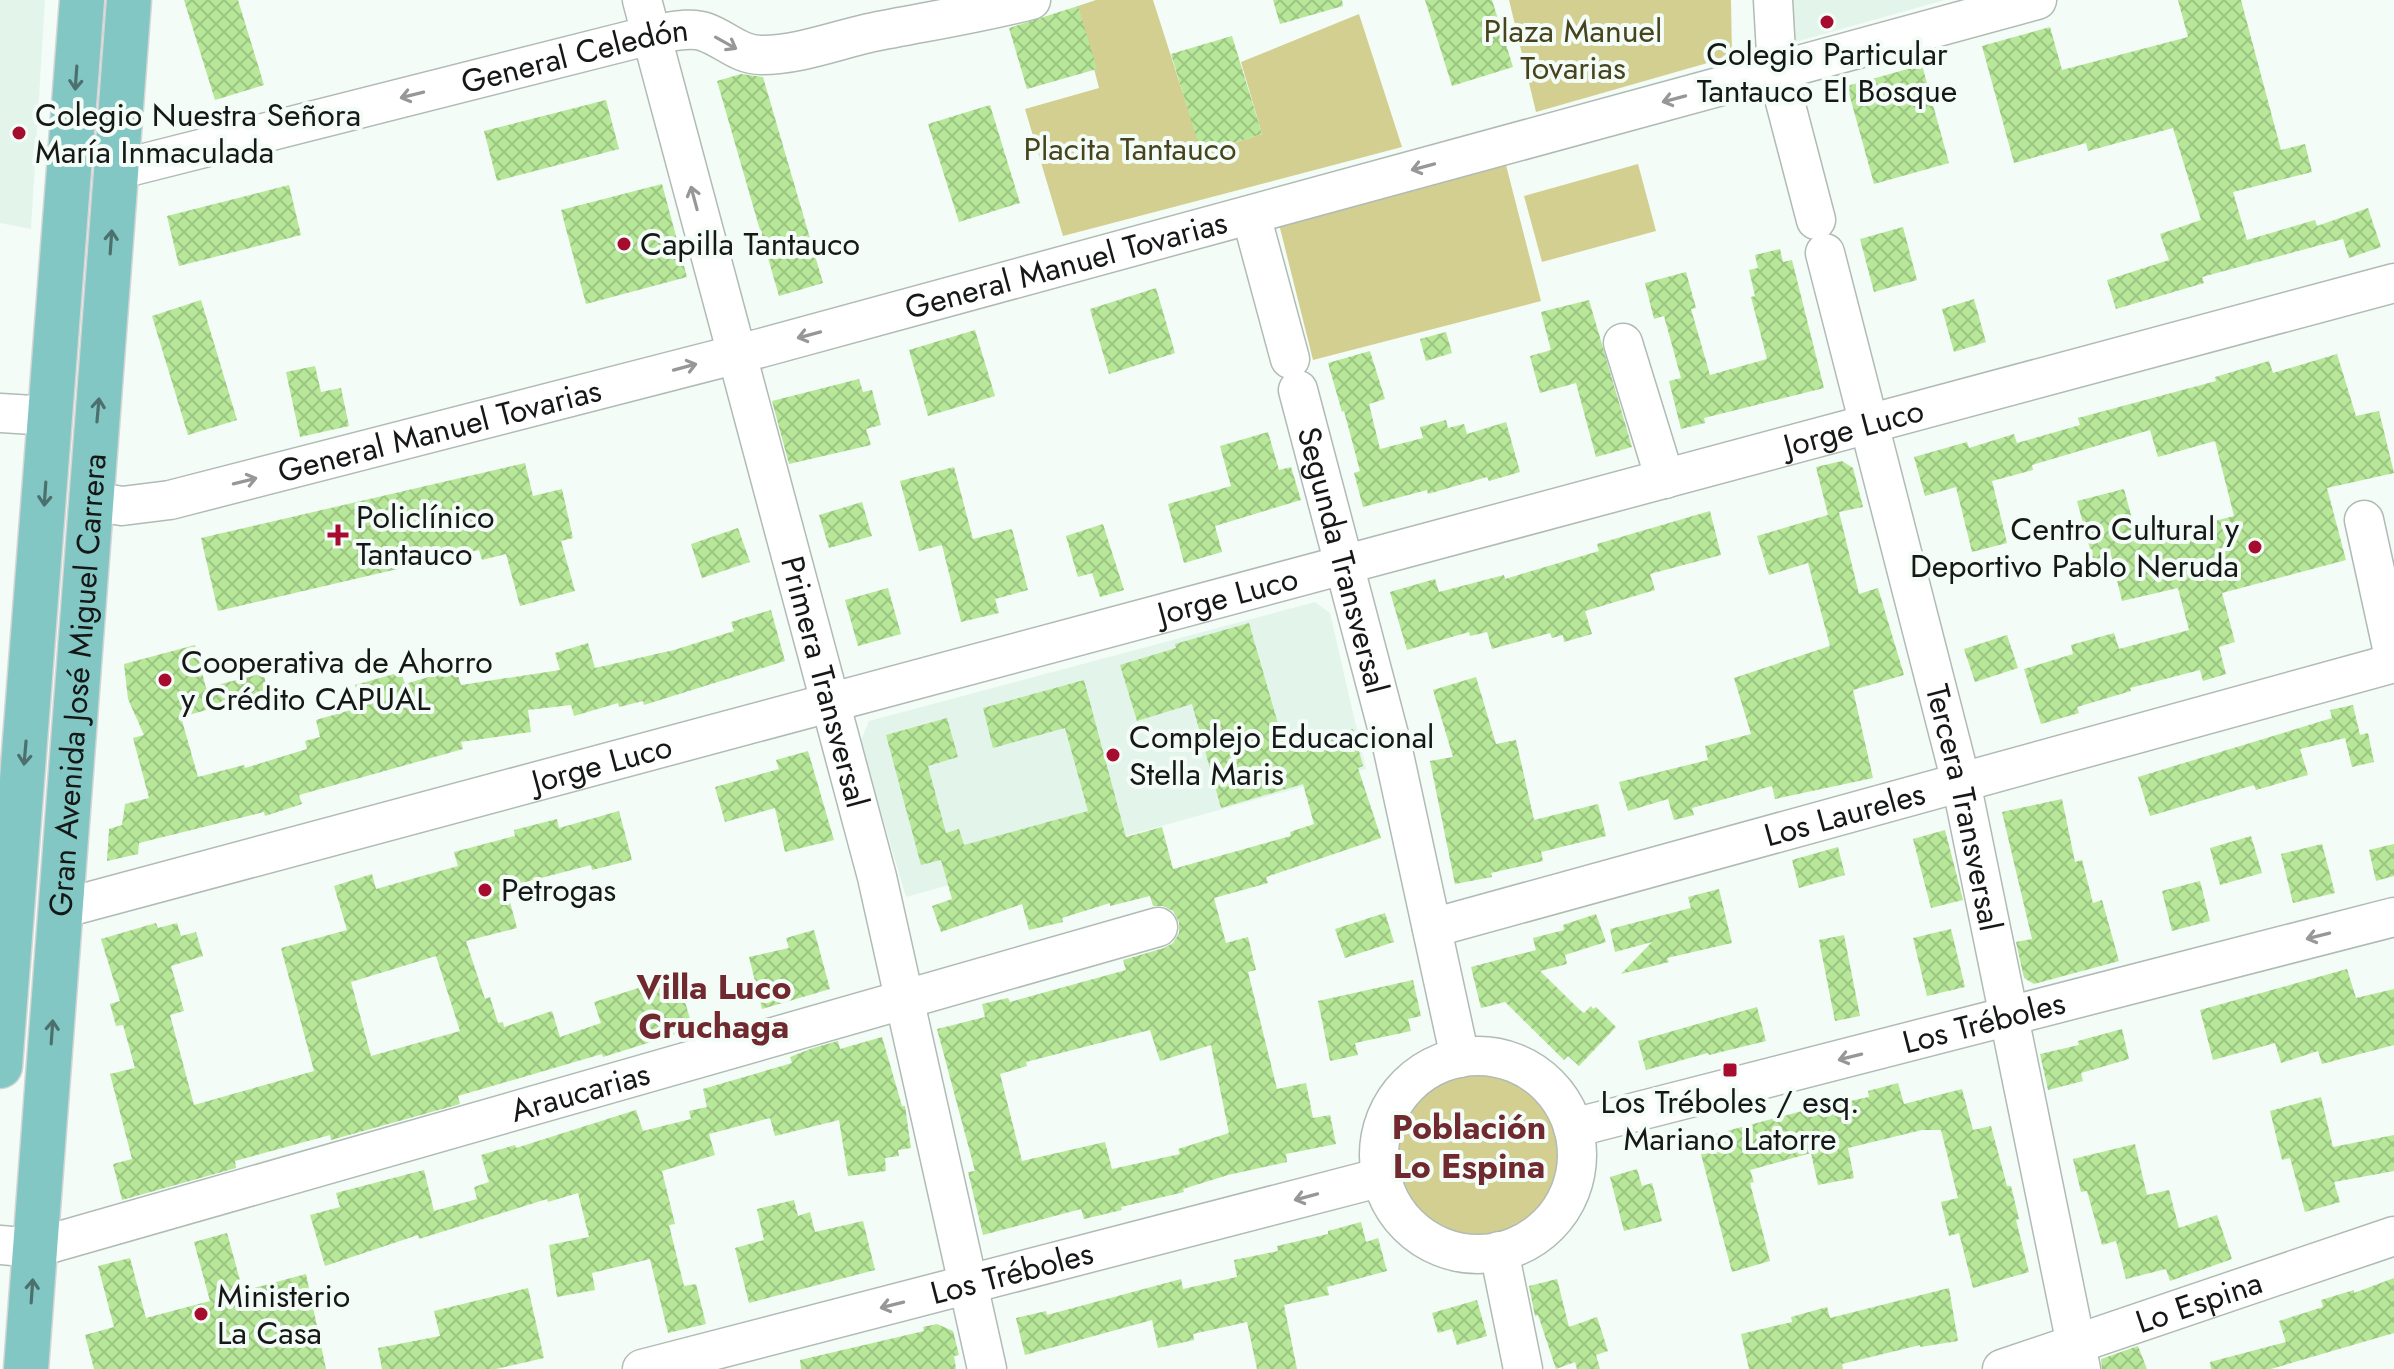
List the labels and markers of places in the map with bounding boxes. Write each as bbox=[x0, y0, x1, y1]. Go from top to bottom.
marker: Colegio Particular Tantauco El Bosque bbox=[1818, 13, 1836, 31]
place label: Colegio Particular Tantauco El Bosque bbox=[1697, 31, 1957, 114]
place label: Colegio Nuestra Señora María Inmaculada bbox=[35, 92, 361, 175]
marker: Colegio Nuestra Señora María Inmaculada bbox=[10, 124, 28, 142]
place label: Capilla Tantauco bbox=[640, 221, 860, 267]
marker: Capilla Tantauco bbox=[615, 235, 633, 253]
place label: Policlínico Tantauco bbox=[356, 494, 495, 577]
place label: Centro Cultural y Deportivo Pablo Neruda bbox=[1910, 506, 2240, 589]
marker: Policlínico Tantauco bbox=[327, 524, 349, 546]
marker: Centro Cultural y Deportivo Pablo Neruda bbox=[2246, 538, 2264, 556]
place label: Cooperativa de Ahorro y Crédito CAPUAL bbox=[181, 639, 493, 722]
marker: Cooperativa de Ahorro y Crédito CAPUAL bbox=[156, 671, 174, 689]
place label: Complejo Educacional Stella Maris bbox=[1129, 714, 1434, 797]
marker: Complejo Educacional Stella Maris bbox=[1104, 746, 1122, 764]
place label: Petrogas bbox=[501, 867, 616, 913]
marker: Petrogas bbox=[476, 881, 494, 899]
marker: Los Tréboles / esq. Mariano Latorre bbox=[1721, 1061, 1739, 1079]
place label: Los Tréboles / esq. Mariano Latorre bbox=[1600, 1079, 1860, 1162]
place label: Ministerio La Casa bbox=[217, 1273, 350, 1356]
marker: Ministerio La Casa bbox=[192, 1305, 210, 1323]

